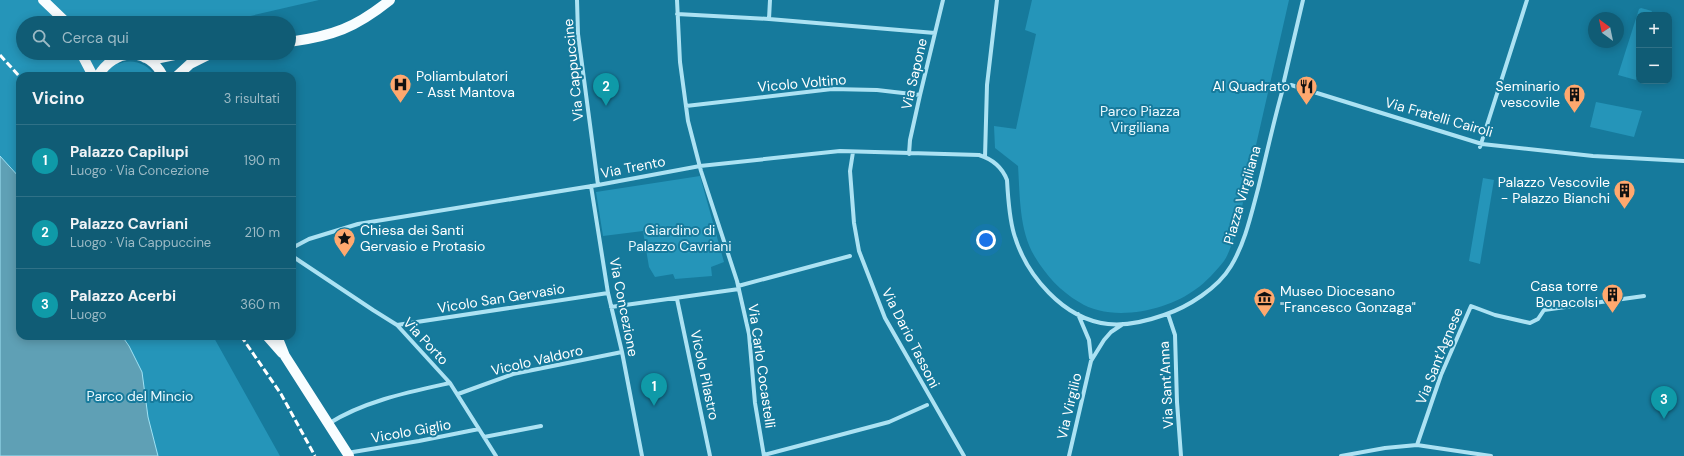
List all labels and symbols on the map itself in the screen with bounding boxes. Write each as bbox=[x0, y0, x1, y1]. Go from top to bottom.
north arrow bbox=[1588, 12, 1624, 48]
street label: Via Cappuccine bbox=[559, 18, 587, 122]
street label: Via Sapone bbox=[897, 36, 931, 112]
place label: Poliambulatori - Asst Mantova bbox=[416, 67, 515, 101]
street label: Vicolo Voltino bbox=[757, 70, 847, 96]
hospital icon: Poliambulatori - Asst Mantova bbox=[388, 71, 414, 104]
pin: 2 bbox=[593, 73, 619, 106]
restaurant icon: Al Quadrato bbox=[1293, 73, 1319, 106]
place label: Al Quadrato bbox=[1212, 77, 1290, 95]
place label: Seminario vescovile bbox=[1496, 77, 1560, 111]
building icon: Seminario vescovile bbox=[1562, 81, 1588, 114]
street label: Via Fratelli Cairoli bbox=[1383, 93, 1495, 141]
park label: Parco Piazza Virgiliana bbox=[1100, 102, 1180, 136]
street label: Piazza Virgiliana bbox=[1219, 144, 1265, 246]
street label: Via Trento bbox=[599, 152, 667, 182]
place label: Palazzo Vescovile - Palazzo Bianchi bbox=[1498, 173, 1610, 207]
building icon: Palazzo Vescovile - Palazzo Bianchi bbox=[1612, 177, 1638, 210]
place label: Chiesa dei Santi Gervasio e Protasio bbox=[360, 221, 485, 255]
park label: Giardino di Palazzo Cavriani bbox=[628, 221, 732, 255]
place icon: Chiesa dei Santi Gervasio e Protasio bbox=[331, 225, 357, 258]
your location bbox=[976, 230, 996, 250]
street label: Via Concezione bbox=[606, 256, 642, 358]
place label: Casa torre Bonacolsi bbox=[1530, 277, 1598, 311]
street label: Vicolo San Gervasio bbox=[436, 279, 566, 317]
building icon: Casa torre Bonacolsi bbox=[1600, 281, 1626, 314]
place label: Museo Diocesano "Francesco Gonzaga" bbox=[1280, 282, 1416, 316]
street label: Via Dario Tassoni bbox=[878, 285, 944, 391]
museum icon: Museo Diocesano "Francesco Gonzaga" bbox=[1251, 286, 1277, 319]
street label: Via Carlo Cocastelli bbox=[744, 303, 780, 429]
street label: Via Sant'Agnese bbox=[1411, 305, 1467, 407]
street label: Via Porto bbox=[399, 313, 453, 369]
street label: Vicolo Pilastro bbox=[687, 328, 723, 422]
street label: Vicolo Valdoro bbox=[489, 341, 585, 379]
street label: Via Sant'Anna bbox=[1155, 341, 1177, 429]
street label: Via Virgilio bbox=[1053, 371, 1085, 441]
pin: 1 bbox=[641, 373, 667, 406]
pin: 3 bbox=[1651, 386, 1677, 419]
park label: Parco del Mincio bbox=[87, 387, 193, 405]
street label: Vicolo Giglio bbox=[370, 415, 452, 447]

